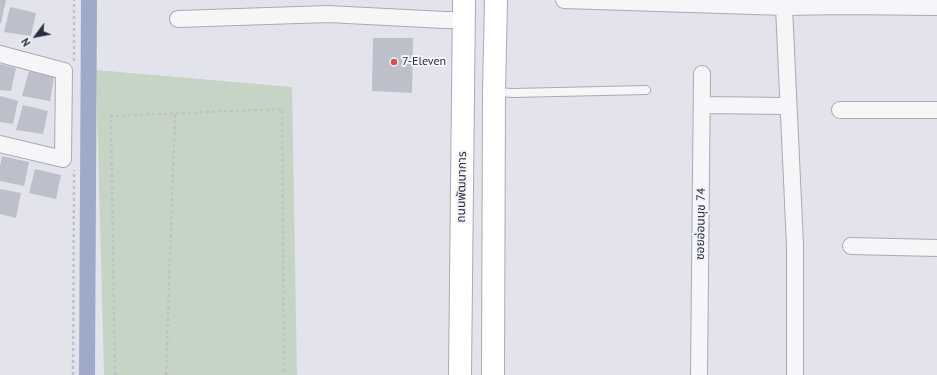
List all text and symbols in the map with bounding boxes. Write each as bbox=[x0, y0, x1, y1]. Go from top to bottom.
north arrow bbox=[16, 16, 56, 56]
text: N bbox=[18, 36, 34, 49]
place label: 7-Eleven bbox=[402, 55, 446, 69]
marker: 7-Eleven bbox=[389, 57, 399, 67]
street label: ถนนพัฒนาการ bbox=[454, 151, 470, 223]
street label: ซอยอ่อนนุช 74 bbox=[693, 188, 709, 260]

